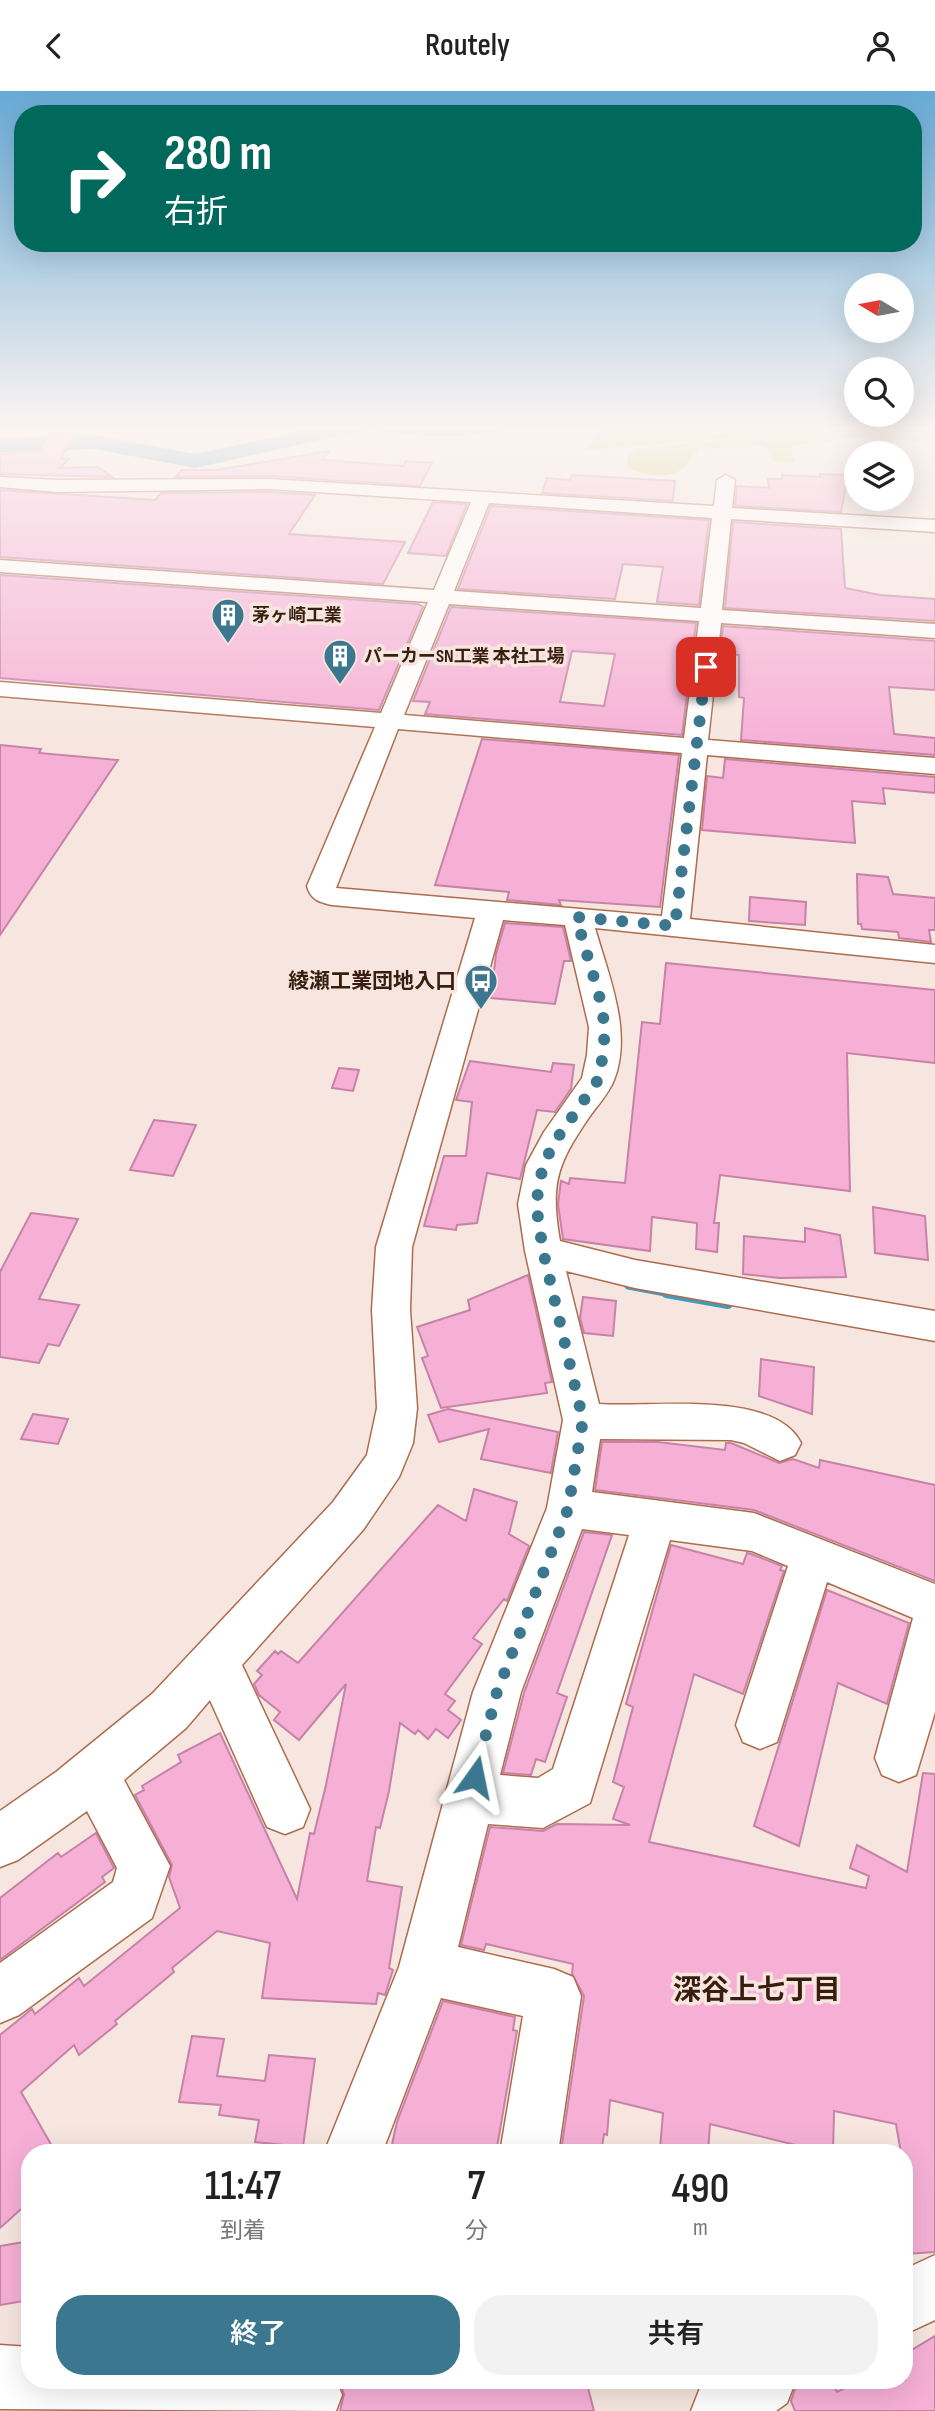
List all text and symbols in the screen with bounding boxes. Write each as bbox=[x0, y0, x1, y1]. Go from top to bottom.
text: Routely bbox=[425, 26, 510, 65]
icon: back bbox=[35, 27, 73, 65]
icon: person bbox=[862, 27, 900, 65]
text: 280 m bbox=[164, 125, 272, 184]
icon: right bbox=[49, 133, 140, 224]
text: 右折 bbox=[164, 193, 228, 232]
north arrow bbox=[844, 273, 914, 343]
map controls bbox=[844, 273, 914, 511]
button: search bbox=[844, 357, 914, 427]
button: layers bbox=[844, 441, 914, 511]
building icon: 茅ヶ崎工業 bbox=[209, 596, 247, 645]
place label: 茅ヶ崎工業 bbox=[252, 605, 342, 626]
building icon: パーカーSN工業 本社工場 bbox=[321, 637, 359, 686]
pin bbox=[676, 637, 736, 697]
place label: パーカーSN工業 本社工場 bbox=[364, 646, 565, 667]
icon: arrive bbox=[687, 648, 725, 686]
bus stop icon: 綾瀬工業団地入口 bbox=[462, 962, 500, 1011]
place label: 綾瀬工業団地入口 bbox=[288, 969, 456, 994]
position arrow bbox=[438, 1740, 512, 1814]
district label: 深谷上七丁目 bbox=[673, 1974, 841, 2007]
text: 11:47 bbox=[205, 2161, 281, 2212]
text: 7 bbox=[467, 2161, 485, 2212]
text: 490 bbox=[672, 2164, 729, 2215]
text: m bbox=[693, 2214, 708, 2242]
text: 到着 bbox=[220, 2217, 266, 2245]
text: 分 bbox=[465, 2217, 488, 2245]
button: 終了 bbox=[56, 2295, 460, 2375]
button: 共有 bbox=[474, 2295, 878, 2375]

